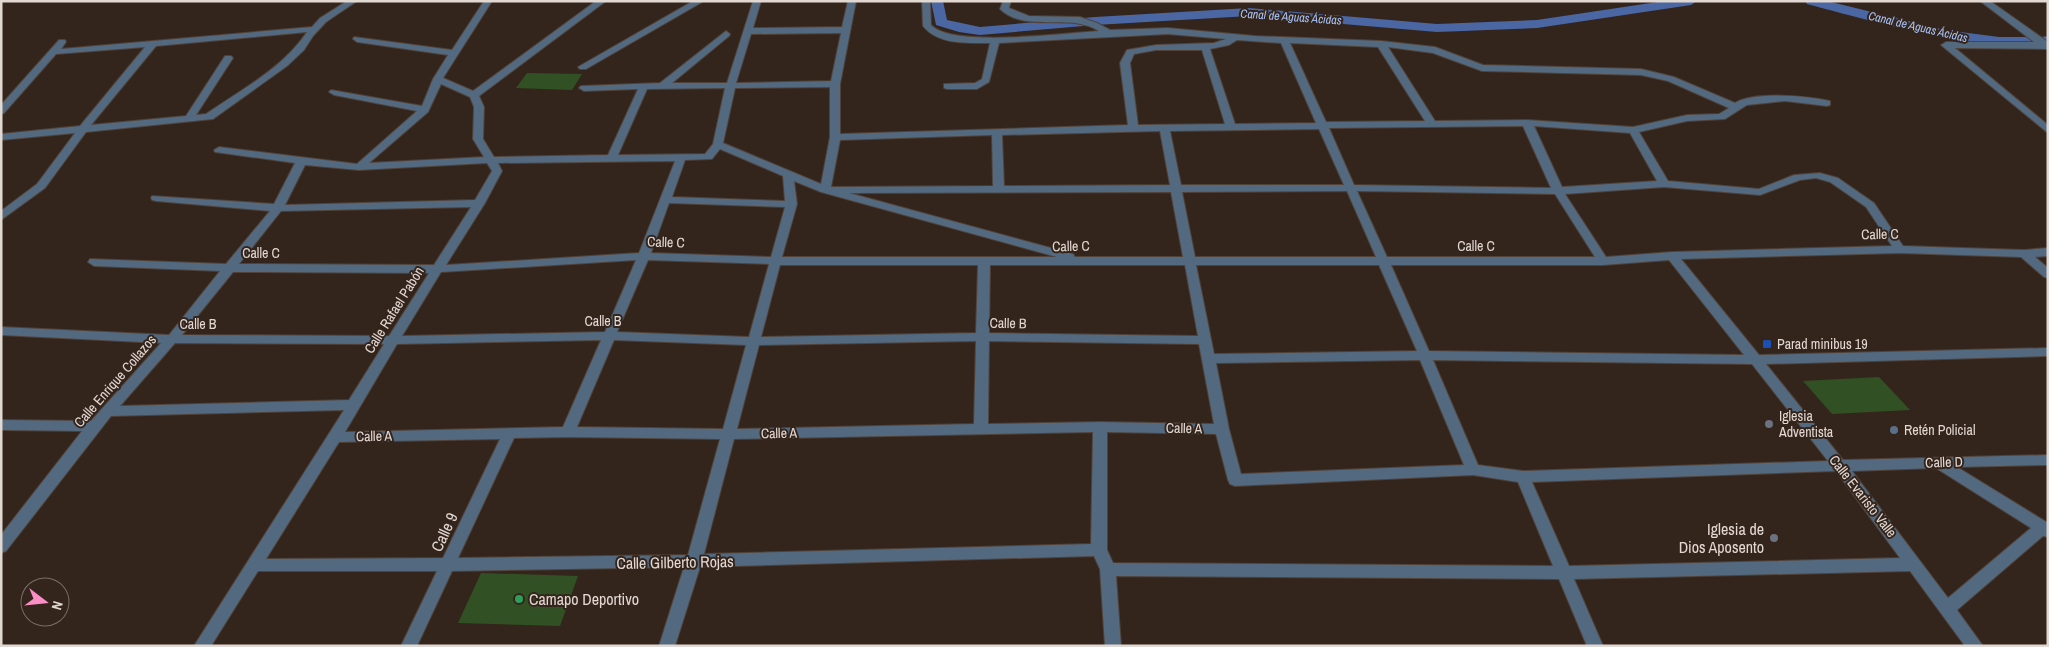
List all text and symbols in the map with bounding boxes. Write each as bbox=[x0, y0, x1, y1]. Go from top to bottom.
water label: Canal de Aguas Ácidas bbox=[1240, 5, 1342, 29]
water label: Canal de Aguas Ácidas bbox=[1867, 8, 1969, 46]
street label: Calle C bbox=[1861, 225, 1899, 243]
street label: Calle C bbox=[647, 232, 685, 252]
street label: Calle C bbox=[1052, 237, 1090, 255]
street label: Calle C bbox=[1457, 237, 1495, 255]
street label: Calle C bbox=[242, 244, 280, 262]
street label: Calle Rafael Pabón bbox=[360, 263, 428, 357]
street label: Calle B bbox=[584, 312, 622, 330]
street label: Calle B bbox=[989, 314, 1027, 332]
street label: Calle B bbox=[179, 315, 217, 333]
street label: Calle Enrique Collazos bbox=[70, 331, 160, 431]
place label: Parad minibus 19 bbox=[1777, 335, 1868, 353]
marker: Parad minibus 19 bbox=[1761, 338, 1773, 350]
place label: Iglesia Adventista bbox=[1778, 407, 1834, 441]
marker: Iglesia Adventista bbox=[1763, 418, 1775, 430]
street label: Calle A bbox=[1166, 419, 1203, 437]
place label: Retén Policial bbox=[1904, 421, 1975, 439]
street label: Calle A bbox=[761, 424, 798, 442]
marker: Retén Policial bbox=[1888, 424, 1900, 436]
street label: Calle A bbox=[356, 427, 393, 445]
street label: Calle Evaristo Valle bbox=[1825, 451, 1901, 541]
street label: Calle D bbox=[1925, 452, 1963, 472]
street label: Calle 9 bbox=[425, 509, 463, 555]
place label: Iglesia de Dios Aposento bbox=[1679, 518, 1764, 558]
marker: Iglesia de Dios Aposento bbox=[1768, 532, 1780, 544]
street label: Calle Gilberto Rojas bbox=[616, 550, 734, 574]
north arrow bbox=[20, 577, 70, 627]
place label: Camapo Deportivo bbox=[529, 588, 639, 610]
marker: Camapo Deportivo bbox=[513, 593, 525, 605]
text: N bbox=[48, 599, 67, 612]

